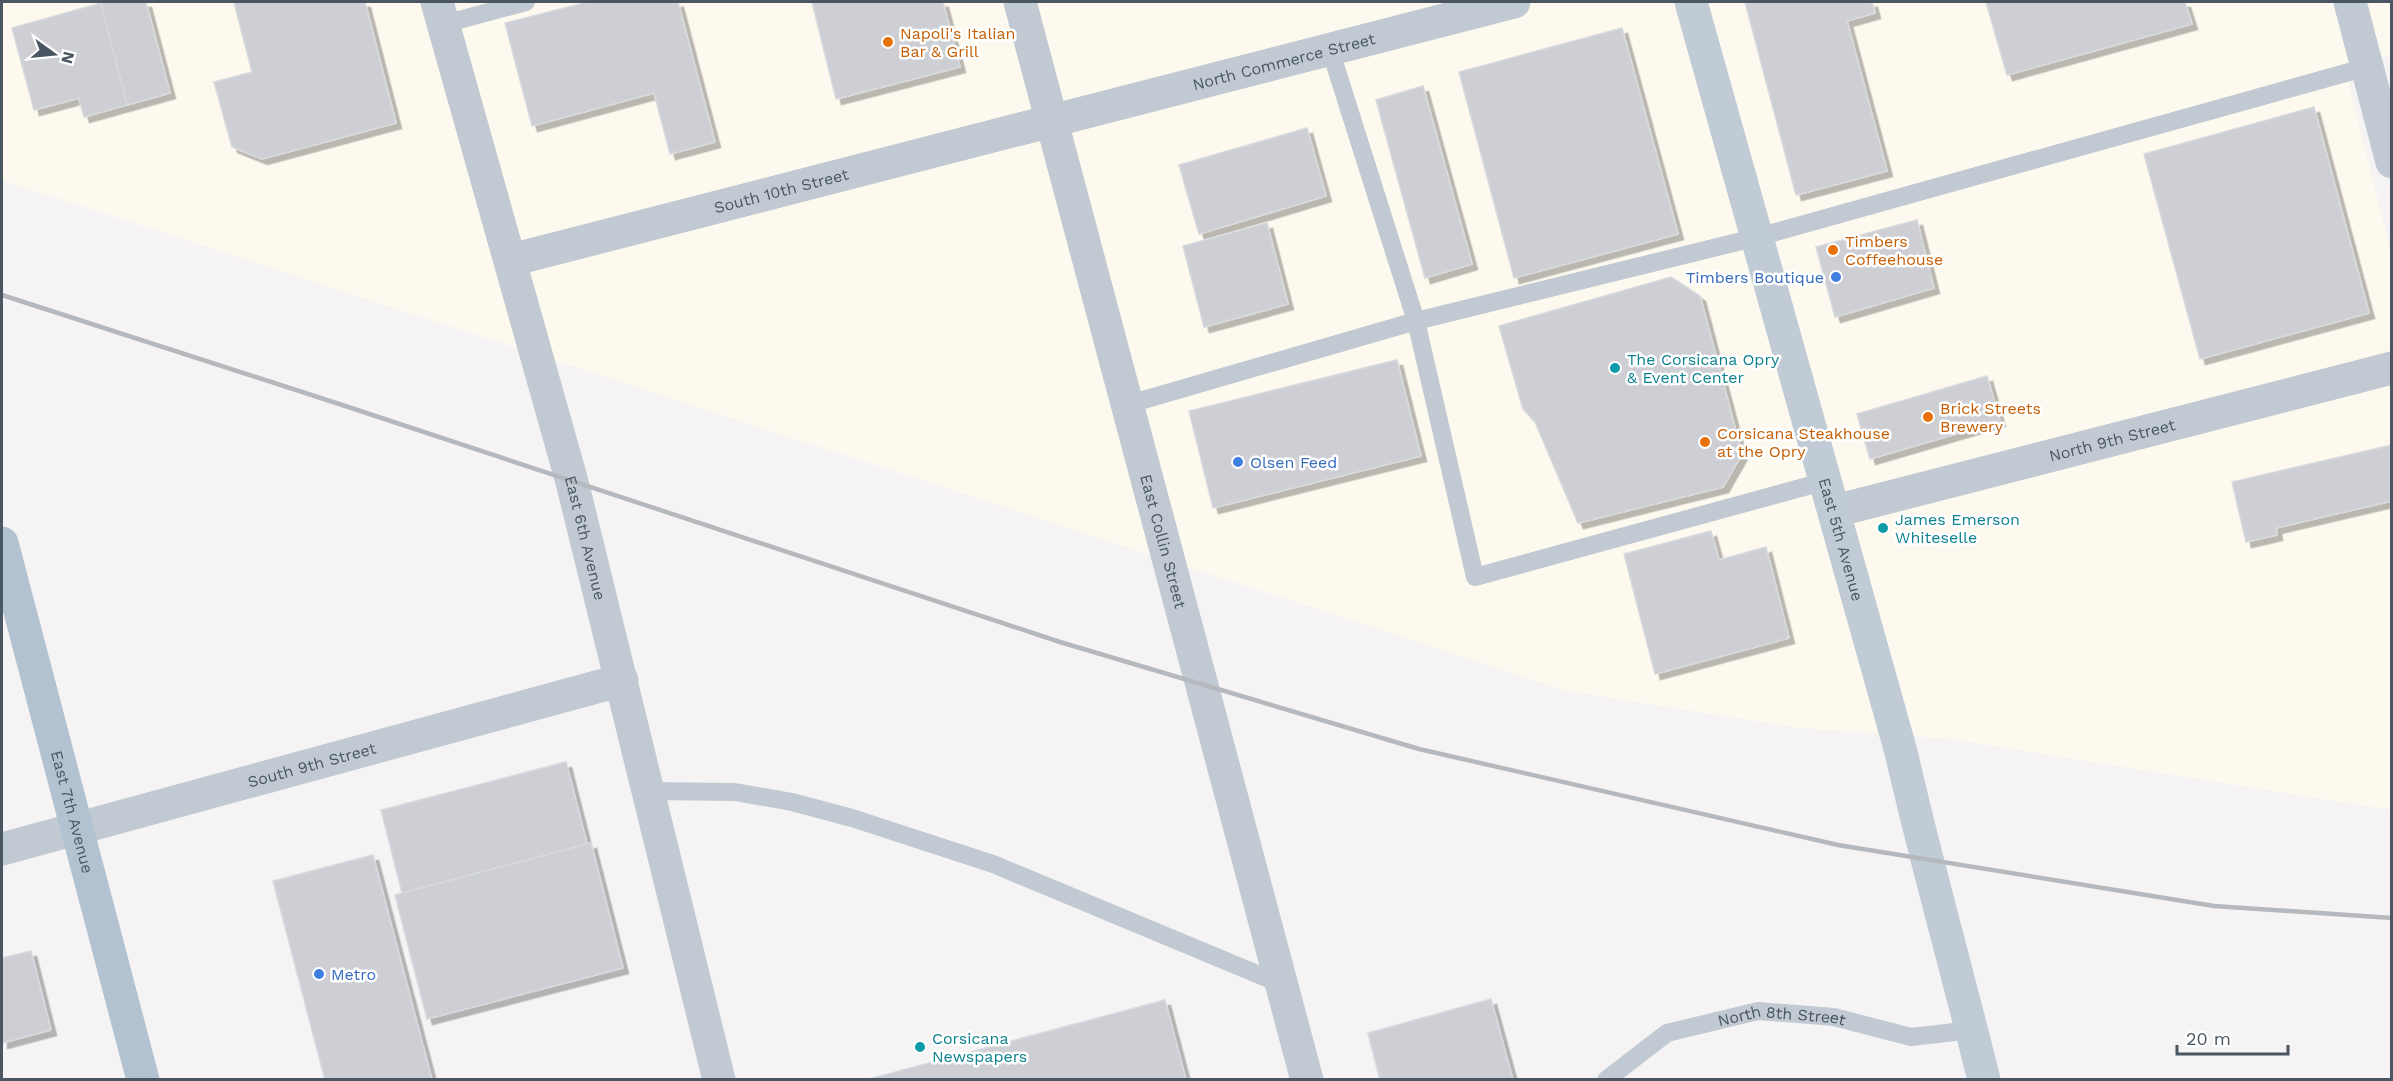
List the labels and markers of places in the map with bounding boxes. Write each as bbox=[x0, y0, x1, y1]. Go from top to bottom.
place label: Napoli's Italian Bar & Grill bbox=[900, 24, 1016, 61]
marker: Napoli's Italian Bar & Grill bbox=[881, 35, 895, 49]
place label: Timbers Coffeehouse bbox=[1845, 232, 1943, 269]
marker: Timbers Coffeehouse bbox=[1826, 243, 1840, 257]
place label: Timbers Boutique bbox=[1686, 268, 1824, 287]
marker: Timbers Boutique bbox=[1829, 270, 1843, 284]
place label: The Corsicana Opry & Event Center bbox=[1627, 350, 1780, 387]
marker: The Corsicana Opry & Event Center bbox=[1608, 361, 1622, 375]
place label: Brick Streets Brewery bbox=[1940, 399, 2041, 436]
marker: Brick Streets Brewery bbox=[1921, 410, 1935, 424]
place label: Corsicana Steakhouse at the Opry bbox=[1717, 424, 1890, 461]
marker: Corsicana Steakhouse at the Opry bbox=[1698, 435, 1712, 449]
place label: Olsen Feed bbox=[1250, 453, 1337, 472]
marker: Olsen Feed bbox=[1231, 455, 1245, 469]
place label: James Emerson Whiteselle bbox=[1895, 510, 2020, 547]
marker: James Emerson Whiteselle bbox=[1876, 521, 1890, 535]
place label: Metro bbox=[331, 965, 376, 984]
marker: Metro bbox=[312, 967, 326, 981]
place label: Corsicana Newspapers bbox=[932, 1029, 1027, 1066]
marker: Corsicana Newspapers bbox=[913, 1040, 927, 1054]

